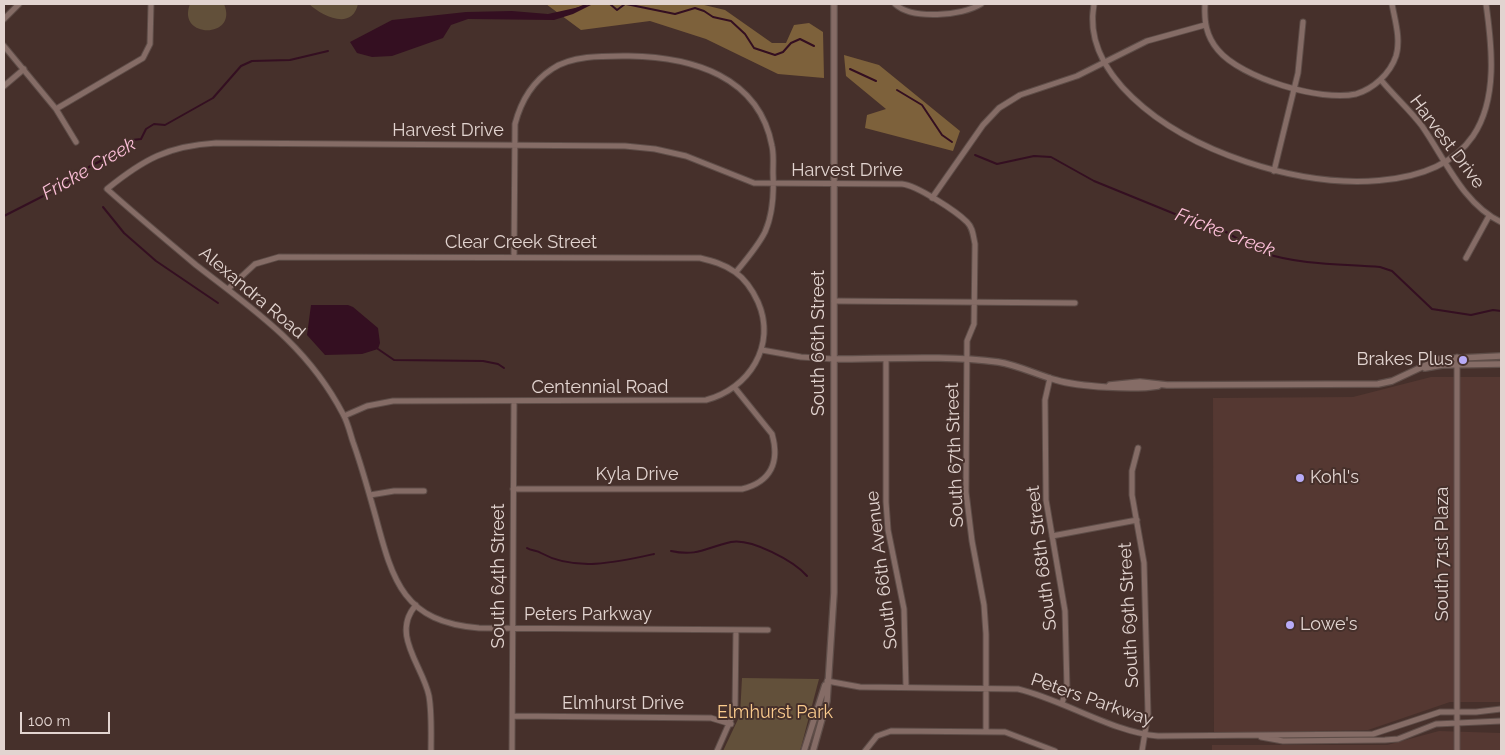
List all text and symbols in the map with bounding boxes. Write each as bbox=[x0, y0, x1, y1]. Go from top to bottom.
street label: Harvest Drive bbox=[1405, 91, 1489, 193]
street label: Harvest Drive bbox=[392, 120, 504, 142]
water label: Fricke Creek bbox=[38, 133, 140, 205]
street label: Harvest Drive bbox=[791, 160, 903, 182]
water label: Fricke Creek bbox=[1172, 204, 1278, 262]
street label: Clear Creek Street bbox=[445, 232, 597, 254]
street label: Alexandra Road bbox=[195, 242, 309, 344]
street label: South 66th Street bbox=[808, 270, 830, 416]
place label: Brakes Plus bbox=[1357, 349, 1453, 371]
marker: Brakes Plus bbox=[1457, 354, 1469, 366]
street label: Centennial Road bbox=[531, 377, 669, 399]
street label: South 67th Street bbox=[942, 382, 968, 528]
street label: Kyla Drive bbox=[596, 464, 678, 486]
place label: Kohl's bbox=[1310, 467, 1359, 489]
marker: Kohl's bbox=[1294, 472, 1306, 484]
street label: South 68th Street bbox=[1022, 484, 1062, 632]
street label: South 71st Plaza bbox=[1432, 487, 1454, 621]
street label: South 66th Avenue bbox=[862, 490, 902, 650]
street label: South 64th Street bbox=[488, 503, 510, 649]
street label: South 69th Street bbox=[1114, 542, 1144, 688]
street label: Peters Parkway bbox=[524, 604, 652, 626]
place label: Lowe's bbox=[1300, 614, 1357, 636]
marker: Lowe's bbox=[1284, 619, 1296, 631]
street label: Peters Parkway bbox=[1028, 669, 1156, 731]
street label: Elmhurst Drive bbox=[562, 693, 684, 715]
scale bar bbox=[22, 702, 112, 734]
park label: Elmhurst Park bbox=[717, 702, 833, 724]
text: 100 m bbox=[28, 712, 70, 730]

